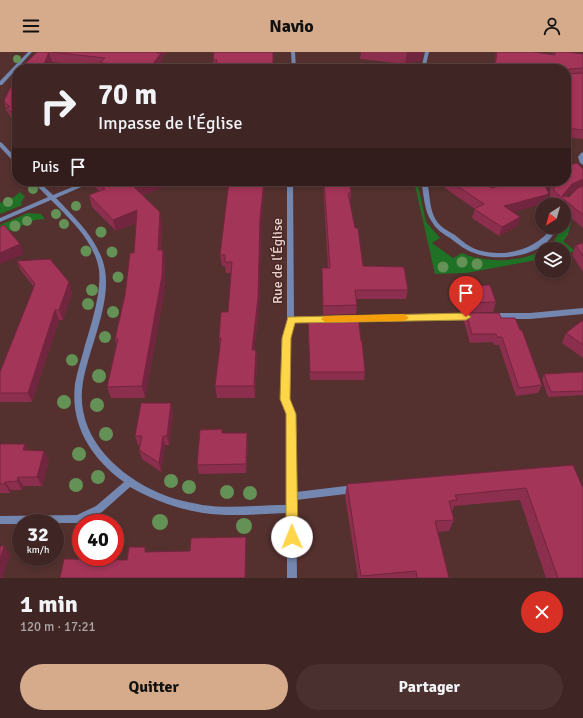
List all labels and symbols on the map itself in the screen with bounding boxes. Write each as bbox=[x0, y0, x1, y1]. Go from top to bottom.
north arrow bbox=[535, 198, 571, 234]
street label: Rue de l'Église bbox=[269, 218, 286, 304]
pin bbox=[449, 276, 483, 317]
speed limit sign: 40 bbox=[72, 514, 124, 566]
position arrow bbox=[271, 516, 313, 558]

